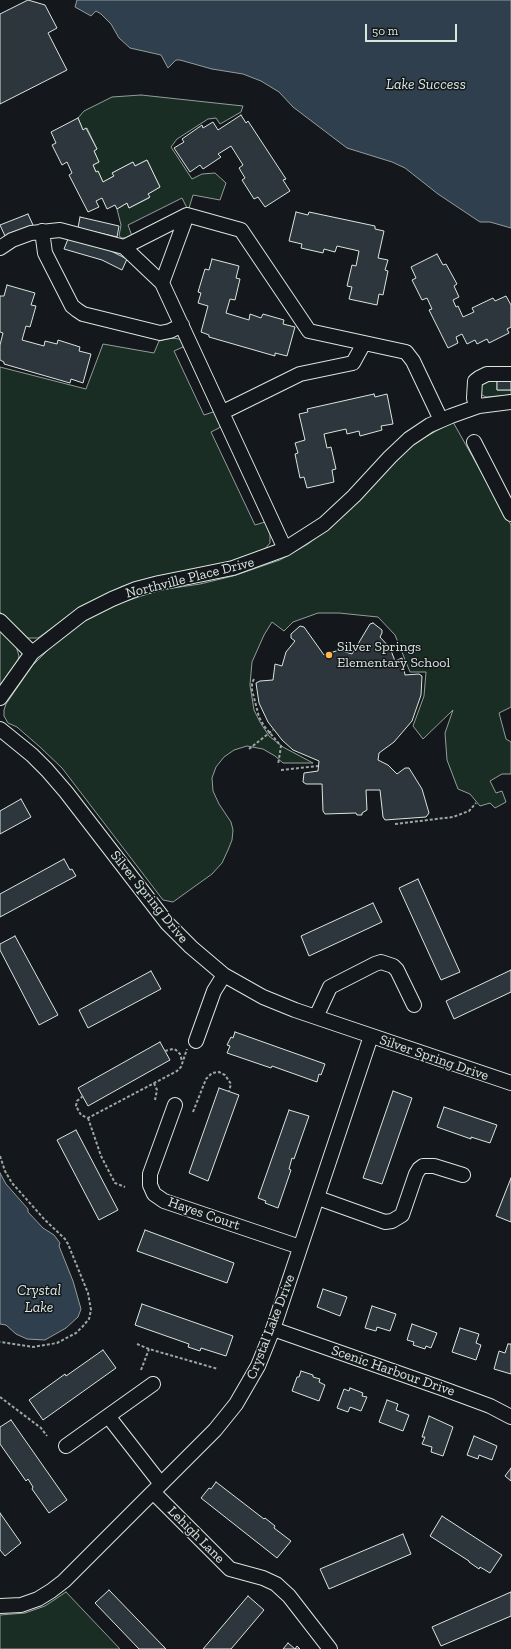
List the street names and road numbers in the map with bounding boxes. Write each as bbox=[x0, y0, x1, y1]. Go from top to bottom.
street label: Northville Place Drive bbox=[124, 554, 256, 602]
street label: Silver Spring Drive bbox=[107, 847, 191, 947]
street label: Silver Spring Drive bbox=[377, 1031, 491, 1085]
street label: Hayes Court bbox=[166, 1194, 242, 1234]
street label: Crystal Lake Drive bbox=[243, 1272, 299, 1382]
street label: Scenic Harbour Drive bbox=[329, 1342, 457, 1400]
street label: Lehigh Lane bbox=[164, 1503, 228, 1567]

